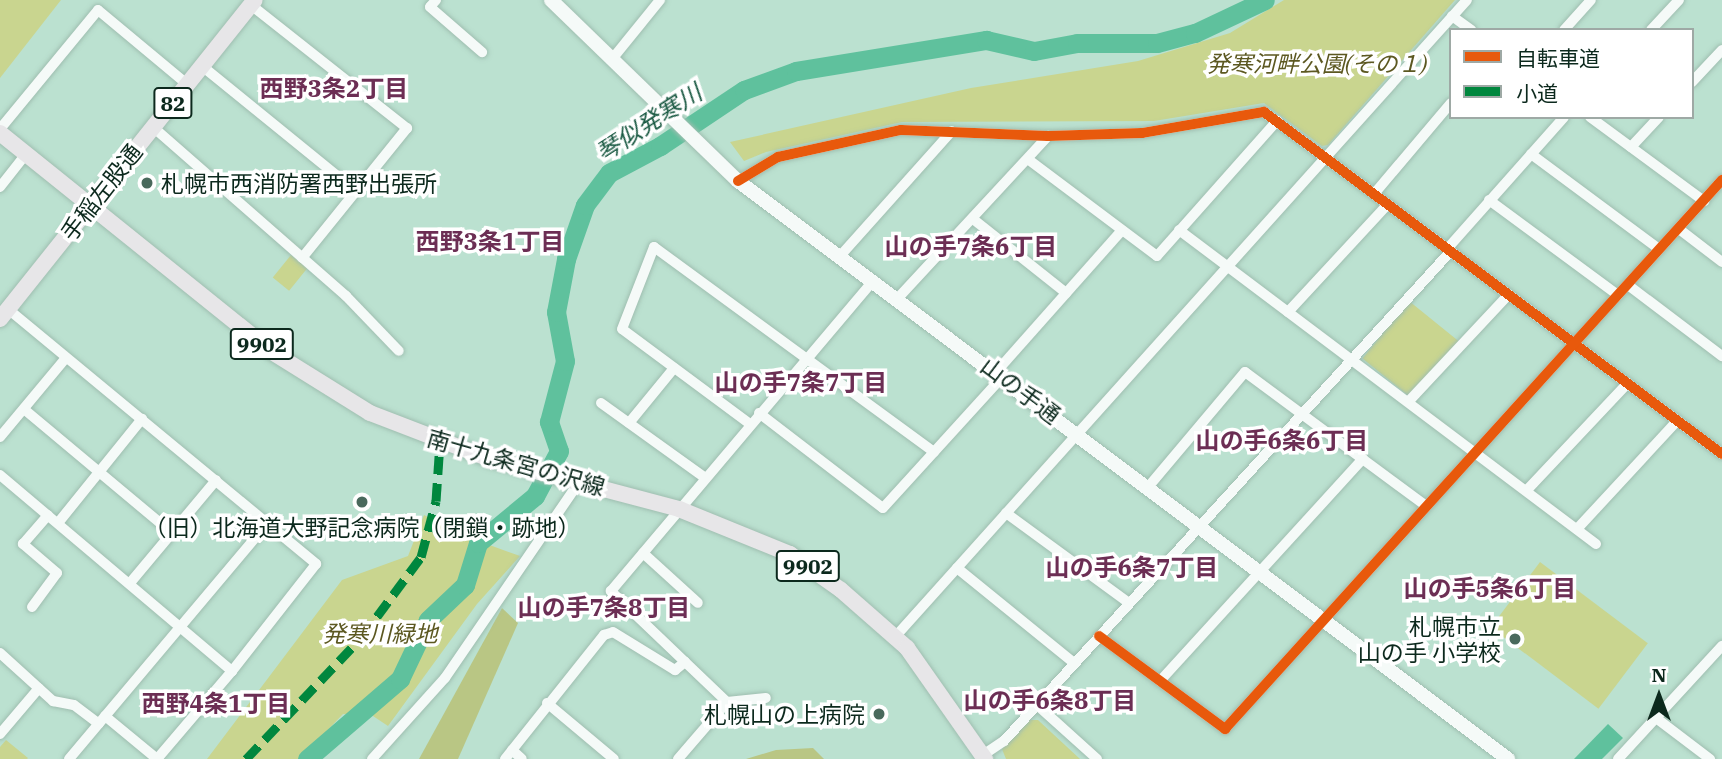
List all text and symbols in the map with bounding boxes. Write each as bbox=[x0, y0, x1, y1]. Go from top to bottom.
legend bbox=[1449, 28, 1694, 119]
text: 自転車道 bbox=[1516, 44, 1600, 72]
park label: 発寒河畔公園(その１) bbox=[1207, 49, 1427, 77]
district label: 西野3条2丁目 bbox=[260, 75, 408, 103]
water label: 琴似発寒川 bbox=[591, 78, 707, 168]
text: 小道 bbox=[1516, 79, 1558, 107]
road number: 82 bbox=[152, 86, 194, 120]
street label: 手稲左股通 bbox=[55, 138, 147, 246]
place label: 札幌市西消防署西野出張所 bbox=[161, 169, 437, 197]
marker: 札幌市西消防署西野出張所 bbox=[139, 175, 155, 191]
district label: 西野3条1丁目 bbox=[416, 228, 564, 256]
district label: 山の手7条6丁目 bbox=[885, 233, 1057, 261]
road number: 9902 bbox=[229, 326, 295, 362]
street label: 山の手通 bbox=[976, 351, 1066, 429]
district label: 山の手7条7丁目 bbox=[715, 369, 887, 397]
street label: 南十九条宮の沢線 bbox=[424, 423, 608, 501]
district label: 山の手6条6丁目 bbox=[1196, 427, 1368, 455]
marker: （旧）北海道大野記念病院（閉鎖・跡地） bbox=[354, 494, 370, 510]
place label: （旧）北海道大野記念病院（閉鎖・跡地） bbox=[144, 513, 580, 541]
road number: 9902 bbox=[775, 548, 841, 584]
district label: 山の手6条7丁目 bbox=[1046, 554, 1218, 582]
district label: 山の手5条6丁目 bbox=[1404, 575, 1576, 603]
district label: 山の手7条8丁目 bbox=[518, 594, 690, 622]
place label: 札幌市立 山の手 小学校 bbox=[1358, 612, 1501, 666]
park label: 発寒川緑地 bbox=[323, 619, 437, 647]
marker: 札幌市立 山の手 小学校 bbox=[1507, 631, 1523, 647]
north arrow bbox=[1624, 661, 1694, 731]
text: N bbox=[1651, 663, 1667, 687]
district label: 山の手6条8丁目 bbox=[964, 687, 1136, 715]
district label: 西野4条1丁目 bbox=[142, 690, 290, 718]
place label: 札幌山の上病院 bbox=[704, 700, 865, 728]
marker: 札幌山の上病院 bbox=[871, 706, 887, 722]

